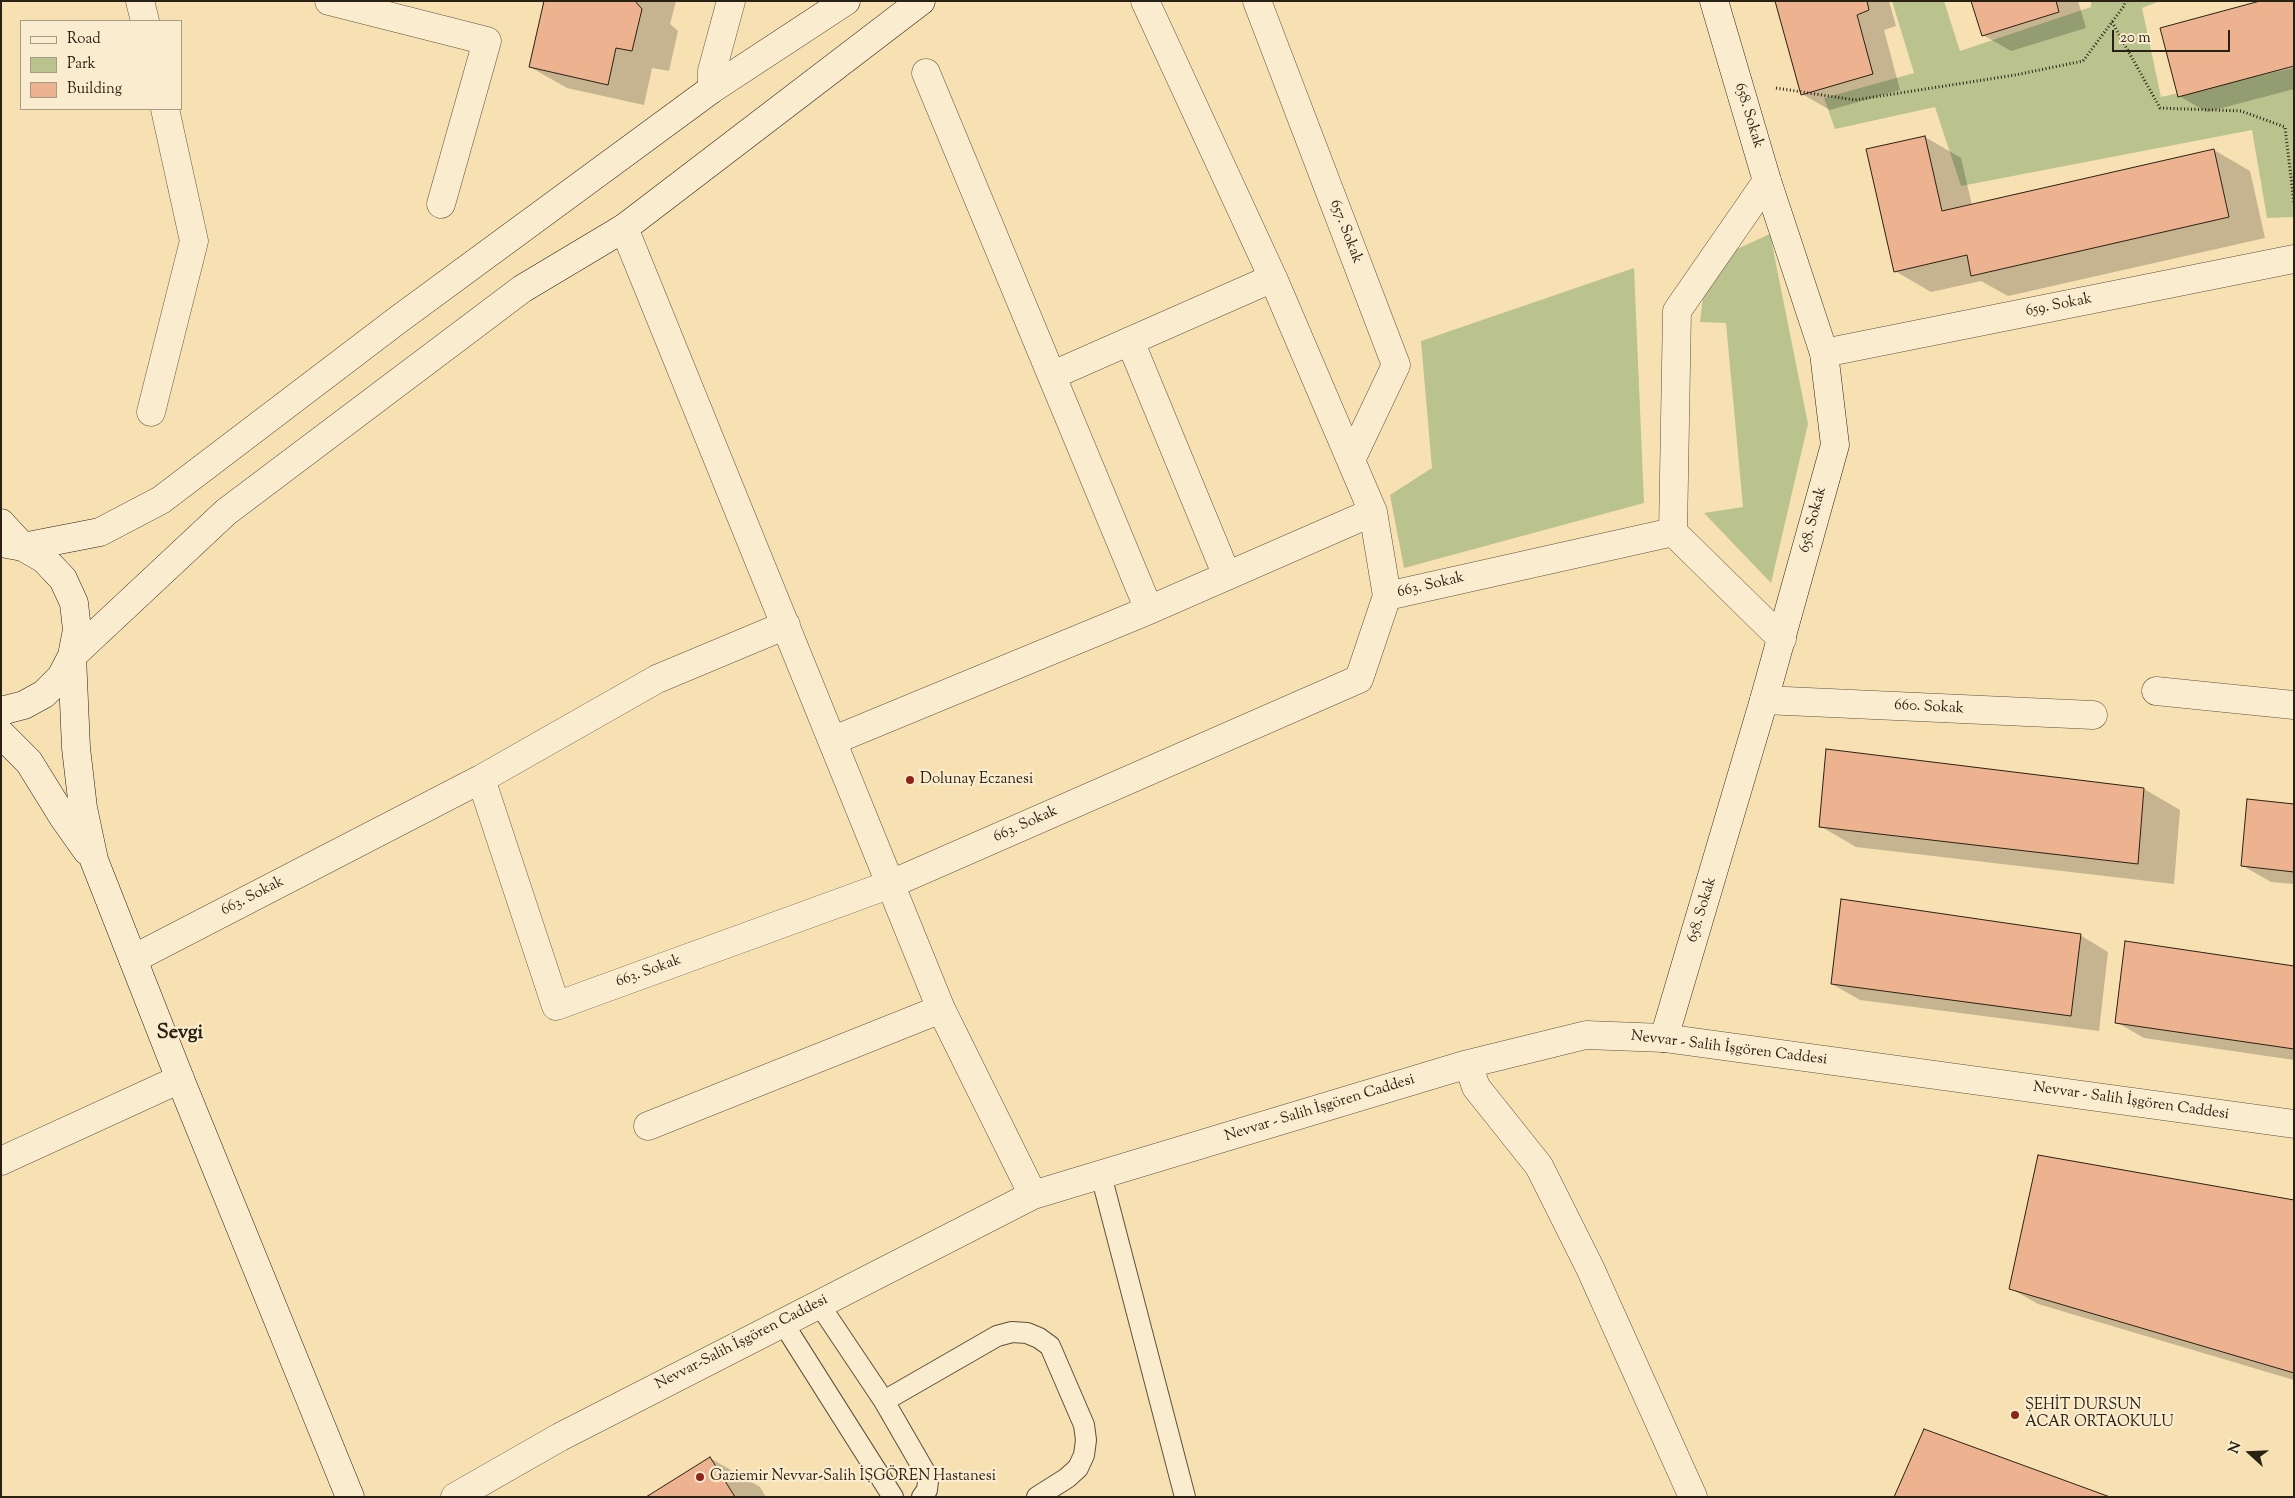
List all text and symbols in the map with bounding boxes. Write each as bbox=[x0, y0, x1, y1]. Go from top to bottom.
legend bbox=[20, 20, 182, 110]
scale bar bbox=[2115, 20, 2232, 52]
text: 20 m bbox=[2120, 28, 2151, 49]
text: Road bbox=[67, 29, 101, 50]
text: Park bbox=[67, 54, 96, 75]
text: Building bbox=[67, 79, 122, 100]
street label: 658. Sokak bbox=[1730, 81, 1766, 151]
street label: 657. Sokak bbox=[1325, 198, 1365, 266]
street label: 659. Sokak bbox=[2024, 291, 2094, 321]
street label: 658. Sokak bbox=[1797, 485, 1831, 555]
street label: 663. Sokak bbox=[1396, 570, 1466, 602]
street label: 660. Sokak bbox=[1894, 697, 1964, 719]
place label: Dolunay Eczanesi bbox=[920, 771, 1033, 789]
marker: Dolunay Eczanesi bbox=[904, 774, 916, 786]
street label: 663. Sokak bbox=[991, 803, 1061, 847]
street label: 663. Sokak bbox=[218, 873, 288, 921]
street label: 658. Sokak bbox=[1685, 875, 1721, 945]
street label: 663. Sokak bbox=[614, 952, 684, 992]
district label: Sevgi bbox=[157, 1023, 203, 1047]
street label: Nevvar - Salih İşgören Caddesi bbox=[1630, 1028, 1828, 1070]
street label: Nevvar - Salih İşgören Caddesi bbox=[1223, 1071, 1417, 1147]
street label: Nevvar - Salih İşgören Caddesi bbox=[2032, 1079, 2230, 1125]
street label: Nevvar-Salih İşgören Caddesi bbox=[653, 1292, 831, 1394]
place label: ŞEHİT DURSUN ACAR ORTAOKULU bbox=[2025, 1397, 2173, 1432]
marker: ŞEHİT DURSUN ACAR ORTAOKULU bbox=[2009, 1409, 2021, 1421]
north arrow bbox=[2225, 1428, 2275, 1478]
text: N bbox=[2225, 1439, 2247, 1457]
place label: Gaziemir Nevvar-Salih İŞGÖREN Hastanesi bbox=[710, 1468, 996, 1486]
marker: Gaziemir Nevvar-Salih İŞGÖREN Hastanesi bbox=[694, 1471, 706, 1483]

